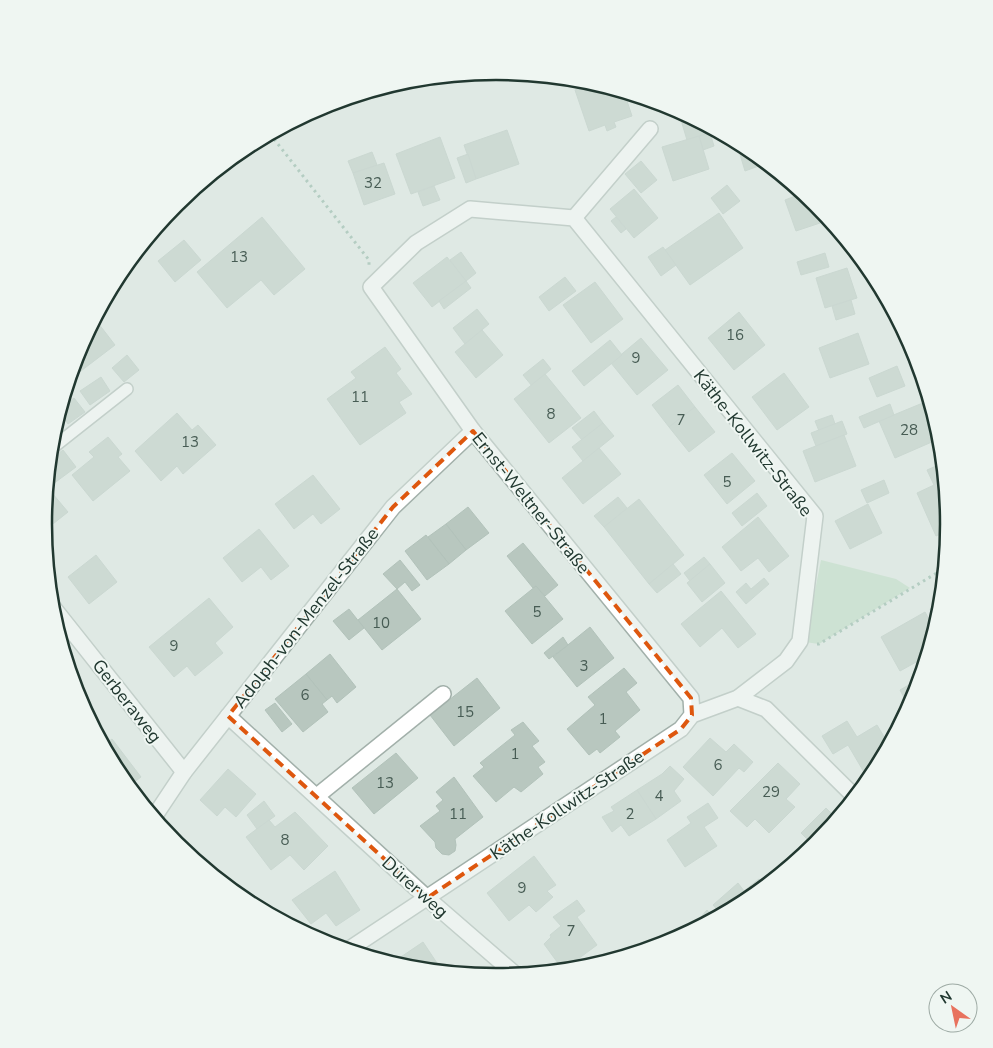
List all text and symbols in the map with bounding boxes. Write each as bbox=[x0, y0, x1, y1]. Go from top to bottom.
house number: 32 bbox=[364, 173, 382, 193]
house number: 13 bbox=[230, 247, 248, 267]
house number: 16 bbox=[726, 325, 744, 345]
house number: 9 bbox=[631, 348, 641, 368]
street label: Käthe-Kollwitz-Straße bbox=[688, 364, 818, 522]
house number: 11 bbox=[351, 387, 369, 407]
house number: 8 bbox=[546, 404, 556, 424]
house number: 7 bbox=[676, 410, 686, 430]
house number: 28 bbox=[900, 420, 918, 440]
street label: Ernst-Weltner-Straße bbox=[466, 427, 596, 579]
house number: 13 bbox=[181, 432, 199, 452]
house number: 5 bbox=[722, 472, 732, 492]
street label: Adolph-von-Menzel-Straße bbox=[228, 523, 384, 713]
house number: 5 bbox=[532, 602, 542, 622]
house number: 10 bbox=[372, 613, 390, 633]
house number: 9 bbox=[169, 636, 179, 656]
street label: Gerberaweg bbox=[87, 654, 167, 748]
house number: 3 bbox=[579, 656, 589, 676]
house number: 6 bbox=[300, 685, 310, 705]
house number: 15 bbox=[456, 702, 474, 722]
house number: 1 bbox=[598, 709, 608, 729]
house number: 1 bbox=[510, 744, 520, 764]
street label: Käthe-Kollwitz-Straße bbox=[485, 745, 649, 865]
house number: 6 bbox=[713, 755, 723, 775]
house number: 13 bbox=[376, 773, 394, 793]
house number: 29 bbox=[762, 782, 780, 802]
house number: 4 bbox=[654, 786, 664, 806]
house number: 11 bbox=[449, 804, 467, 824]
house number: 2 bbox=[625, 804, 635, 824]
house number: 8 bbox=[280, 830, 290, 850]
street label: Dürerweg bbox=[377, 851, 453, 923]
house number: 9 bbox=[517, 878, 527, 898]
house number: 7 bbox=[566, 921, 576, 941]
north arrow bbox=[928, 983, 978, 1033]
text: N bbox=[937, 987, 956, 1008]

